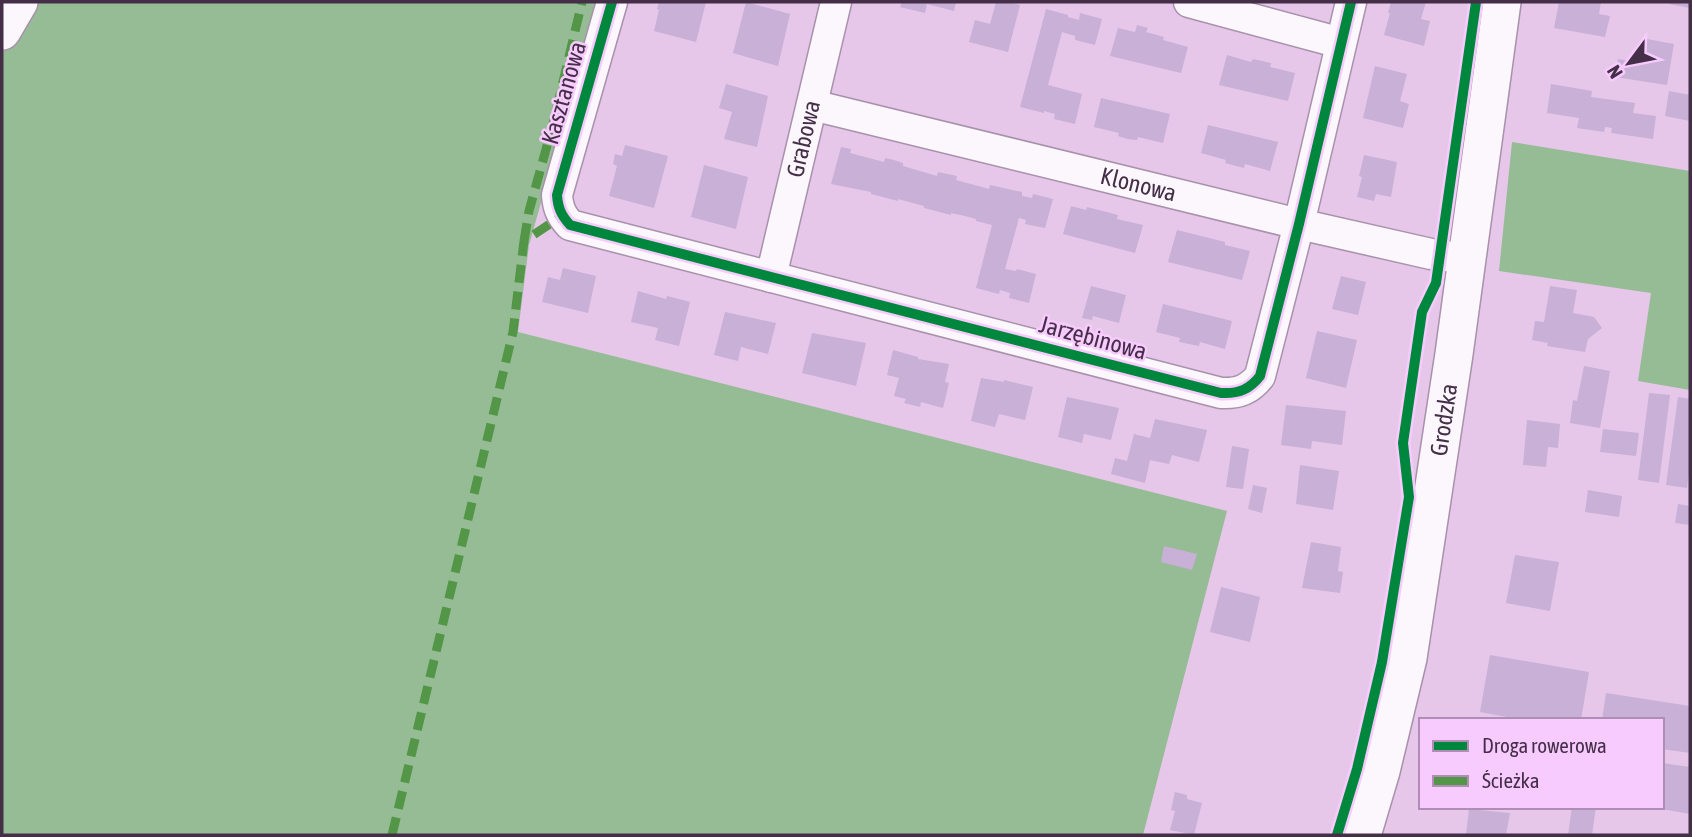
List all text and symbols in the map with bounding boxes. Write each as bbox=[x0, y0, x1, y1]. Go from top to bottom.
north arrow bbox=[1594, 28, 1664, 98]
street label: Kasztanowa bbox=[536, 38, 591, 147]
text: N bbox=[1602, 61, 1627, 83]
street label: Grabowa bbox=[781, 98, 825, 180]
street label: Klonowa bbox=[1098, 162, 1179, 207]
street label: Jarzębinowa bbox=[1036, 310, 1150, 365]
street label: Grodzka bbox=[1425, 382, 1462, 458]
legend bbox=[1419, 718, 1664, 809]
text: Droga rowerowa bbox=[1482, 733, 1607, 757]
text: Ścieżka bbox=[1482, 768, 1540, 792]

